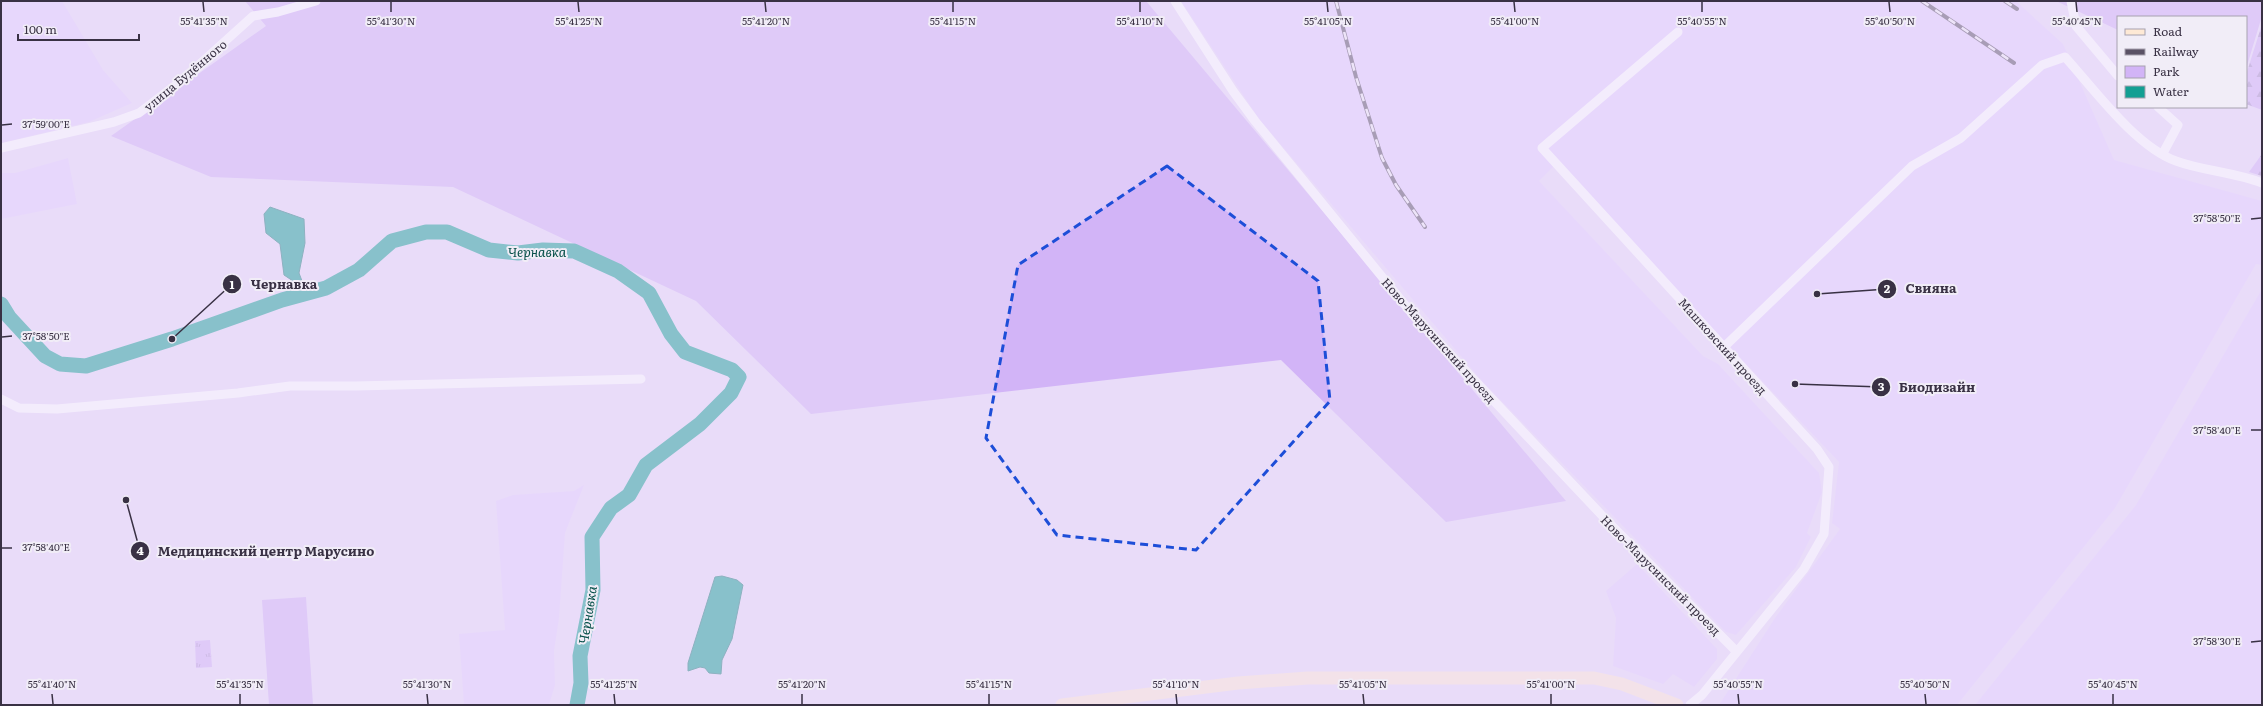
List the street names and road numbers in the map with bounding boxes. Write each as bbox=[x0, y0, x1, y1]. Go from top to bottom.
street label: улица Будённого bbox=[140, 35, 230, 115]
street label: Ново-Марусинский проезд bbox=[1378, 273, 1500, 407]
street label: Машковский проезд bbox=[1675, 294, 1771, 398]
street label: Ново-Марусинский проезд bbox=[1597, 511, 1725, 639]

